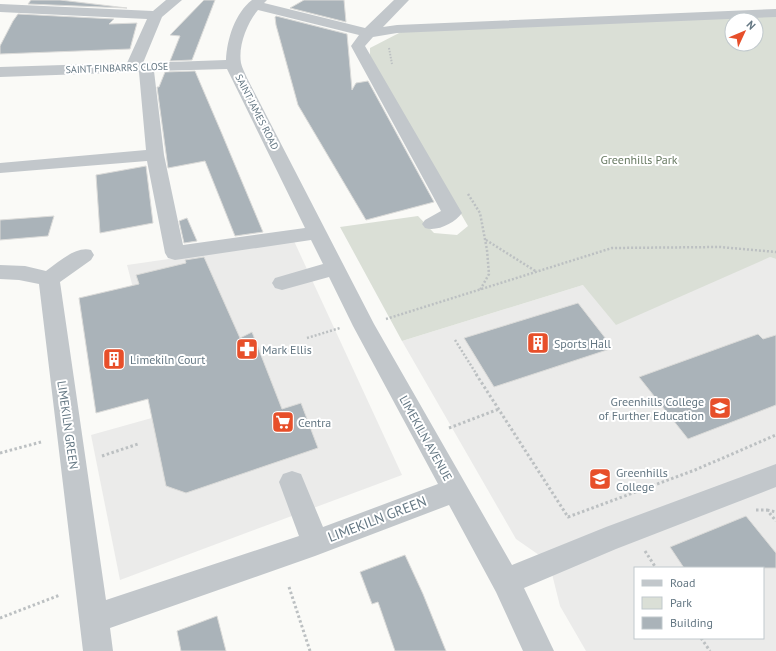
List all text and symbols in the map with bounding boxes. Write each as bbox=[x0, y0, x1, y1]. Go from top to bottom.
north arrow bbox=[724, 12, 764, 52]
text: N bbox=[744, 18, 759, 33]
street label: SAINT FINBARRS CLOSE bbox=[65, 60, 169, 76]
street label: SAINT JAMES ROAD bbox=[232, 72, 282, 152]
park label: Greenhills Park bbox=[600, 152, 678, 167]
building icon: Sports Hall bbox=[525, 330, 551, 356]
pharmacy icon: Mark Ellis bbox=[234, 336, 260, 362]
place label: Sports Hall bbox=[554, 336, 612, 351]
place label: Mark Ellis bbox=[262, 342, 312, 357]
building icon: Limekiln Court bbox=[101, 346, 127, 372]
place label: Limekiln Court bbox=[130, 352, 205, 367]
street label: LIMEKILN GREEN bbox=[54, 380, 82, 470]
street label: LIMEKILN AVENUE bbox=[396, 393, 456, 483]
place label: Greenhills College of Further Education bbox=[599, 394, 704, 423]
school or university icon: Greenhills College of Further Education bbox=[707, 395, 733, 421]
supermarket icon: Centra bbox=[270, 409, 296, 435]
place label: Centra bbox=[298, 415, 331, 430]
place label: Greenhills College bbox=[616, 465, 668, 494]
school or university icon: Greenhills College bbox=[587, 466, 613, 492]
street label: LIMEKILN GREEN bbox=[325, 492, 429, 546]
legend bbox=[634, 567, 764, 639]
text: Road bbox=[670, 575, 695, 590]
text: Park bbox=[670, 595, 692, 610]
text: Building bbox=[670, 615, 713, 630]

